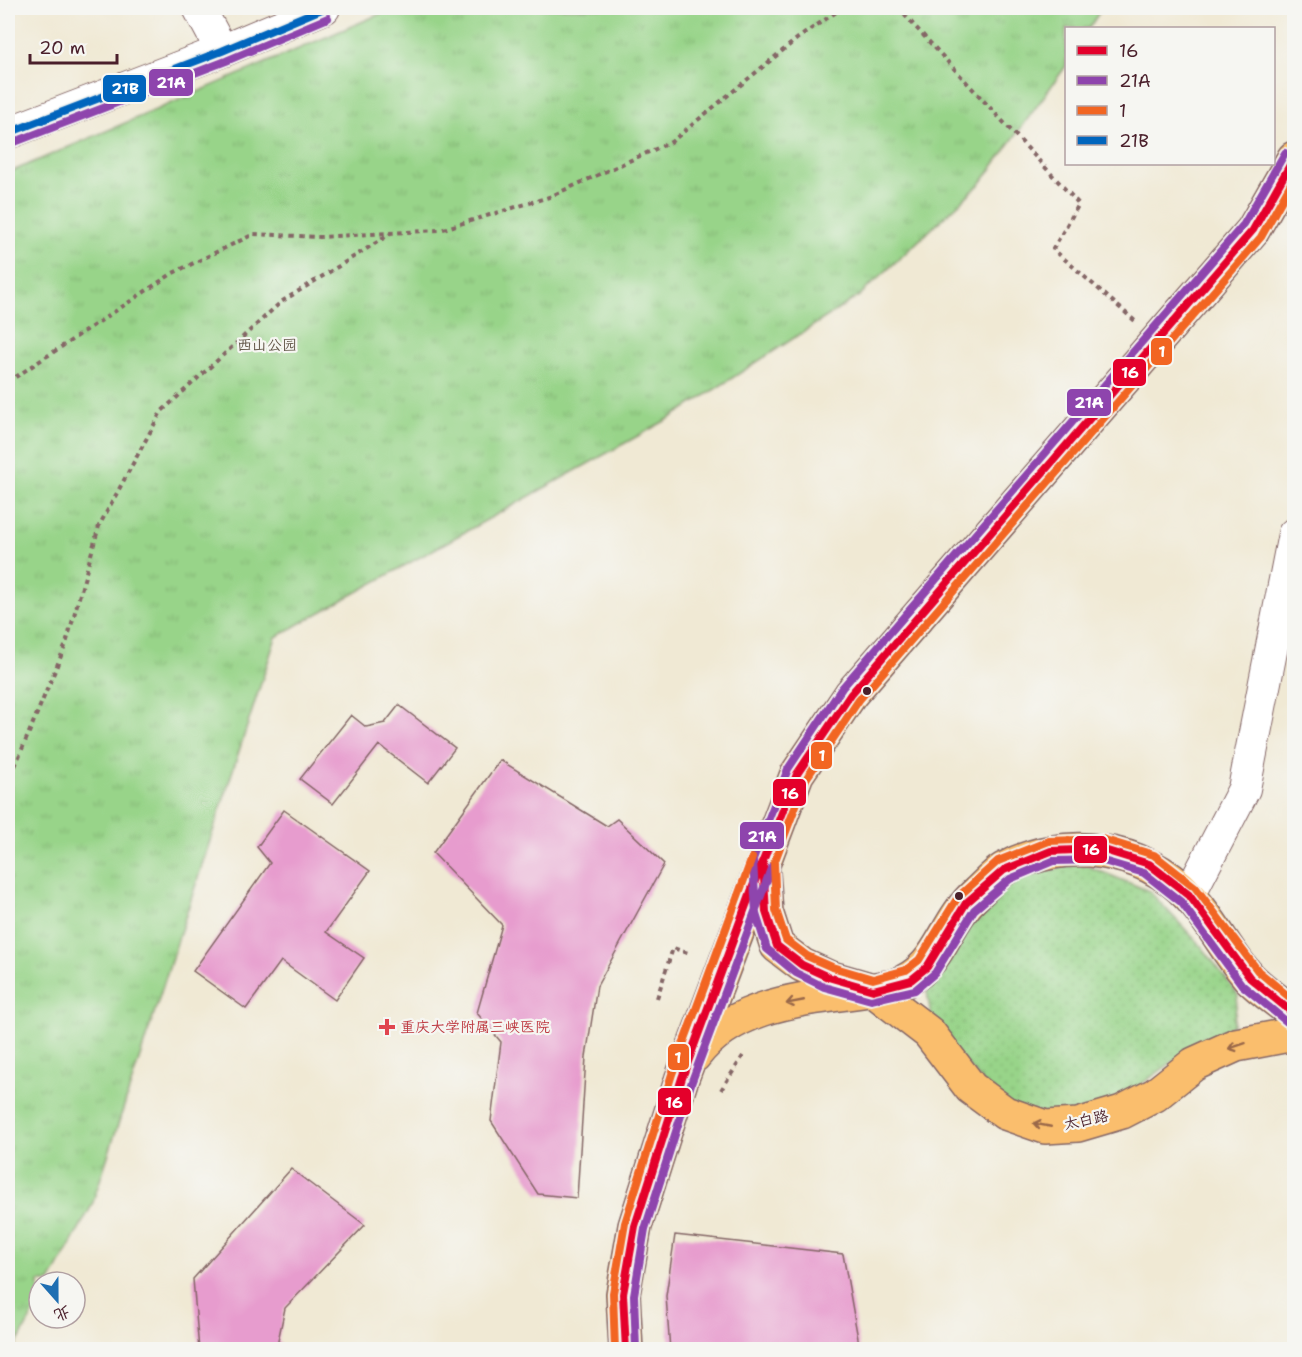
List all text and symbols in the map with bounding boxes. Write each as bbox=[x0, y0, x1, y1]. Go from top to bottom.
scale bar bbox=[30, 27, 117, 65]
legend bbox=[1065, 27, 1275, 165]
text: 20 m bbox=[39, 36, 85, 60]
text: 16 bbox=[1119, 39, 1139, 63]
line badge: 21A bbox=[148, 68, 194, 97]
text: 21A bbox=[1119, 69, 1151, 93]
text: 21A bbox=[156, 72, 186, 93]
line badge: 21B bbox=[102, 74, 147, 103]
text: 21B bbox=[111, 78, 139, 99]
text: 1 bbox=[1119, 99, 1127, 123]
text: 21B bbox=[1119, 129, 1149, 153]
park label: 西山公园 bbox=[237, 335, 297, 355]
line badge: 1 bbox=[1150, 337, 1173, 366]
text: 1 bbox=[1158, 341, 1166, 362]
line badge: 16 bbox=[1112, 358, 1147, 387]
text: 16 bbox=[1121, 362, 1139, 383]
line badge: 21A bbox=[1066, 388, 1112, 417]
text: 21A bbox=[1074, 392, 1104, 413]
unlabelled marker bbox=[861, 685, 873, 697]
line badge: 1 bbox=[810, 741, 833, 770]
text: 1 bbox=[818, 745, 826, 766]
line badge: 16 bbox=[772, 778, 807, 807]
text: 16 bbox=[781, 783, 799, 804]
line badge: 21A bbox=[739, 821, 785, 850]
text: 21A bbox=[747, 826, 777, 847]
line badge: 16 bbox=[1073, 835, 1108, 864]
text: 16 bbox=[1082, 839, 1100, 860]
unlabelled marker bbox=[953, 890, 965, 902]
one-way arrow bbox=[786, 997, 805, 1008]
place label: 重庆大学附属三峡医院 bbox=[400, 1017, 550, 1037]
marker: 重庆大学附属三峡医院 bbox=[378, 1018, 396, 1036]
one-way arrow bbox=[1228, 1041, 1247, 1052]
line badge: 1 bbox=[667, 1043, 690, 1071]
text: 1 bbox=[674, 1047, 682, 1068]
line badge: 16 bbox=[657, 1087, 692, 1116]
text: 16 bbox=[665, 1092, 683, 1113]
street label: 太白路 bbox=[1062, 1106, 1110, 1134]
one-way arrow bbox=[1033, 1119, 1052, 1130]
north arrow bbox=[27, 1270, 87, 1330]
text: 北 bbox=[51, 1301, 73, 1326]

